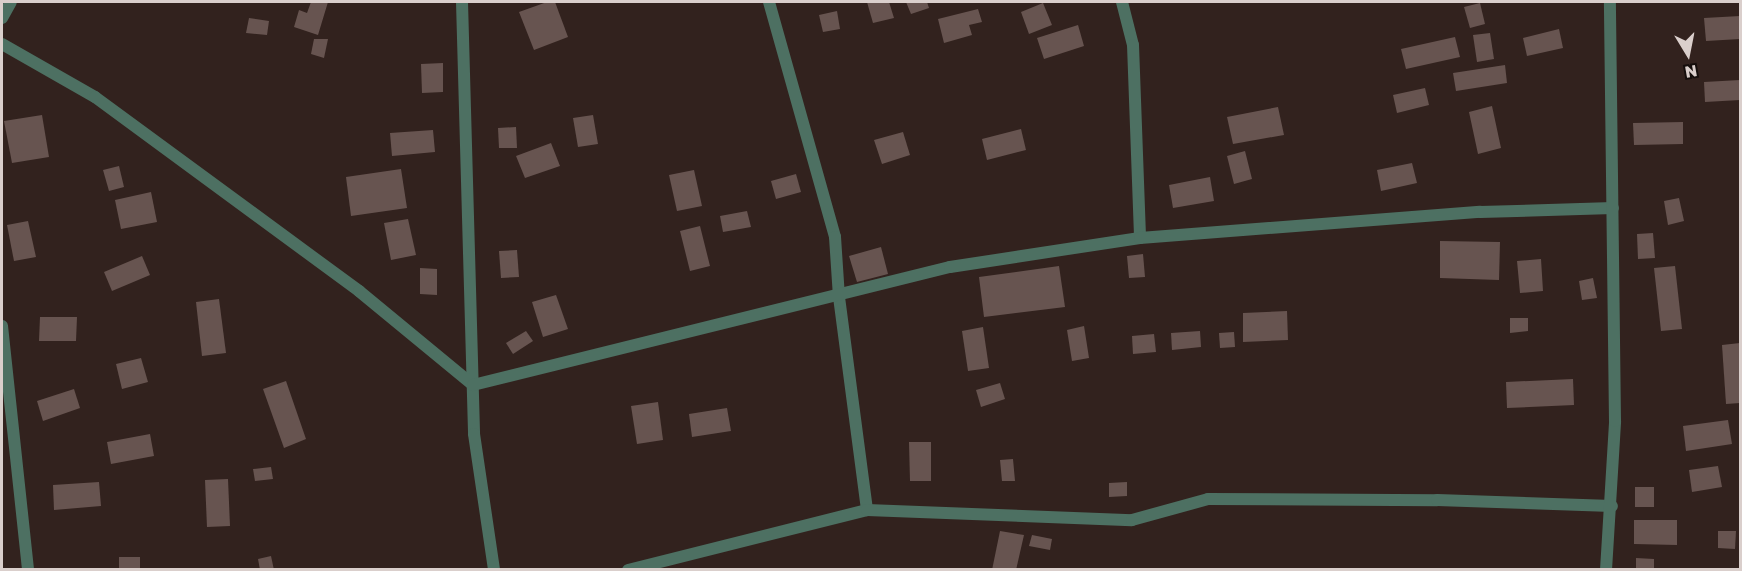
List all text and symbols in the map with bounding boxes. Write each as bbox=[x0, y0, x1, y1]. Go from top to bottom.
north arrow bbox=[1658, 24, 1718, 84]
text: N bbox=[1683, 61, 1699, 83]

